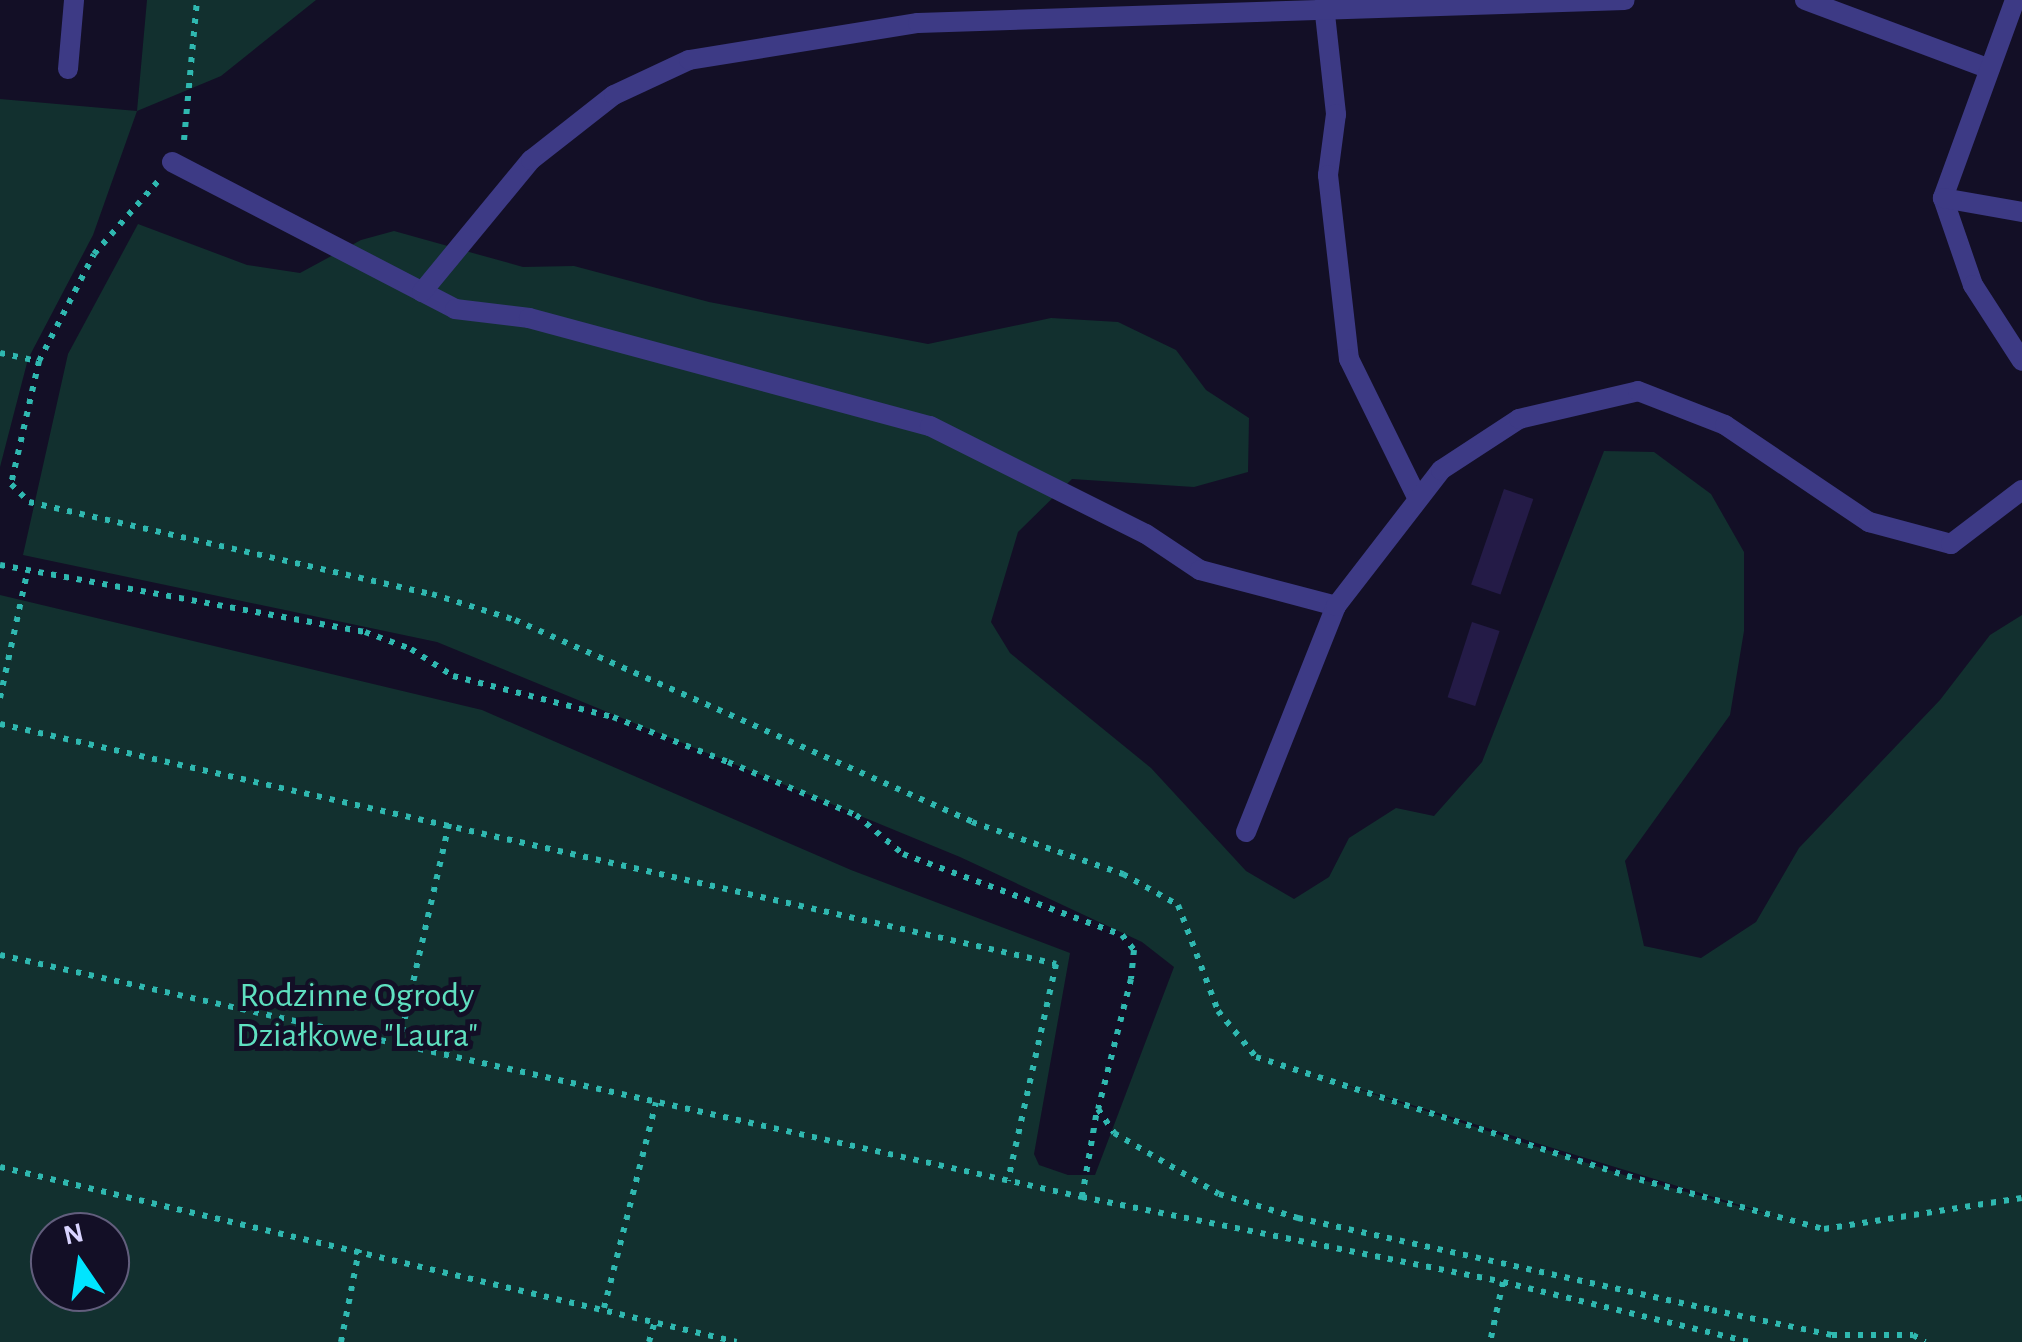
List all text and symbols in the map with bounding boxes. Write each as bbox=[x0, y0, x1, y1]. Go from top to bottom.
park label: Rodzinne Ogrody Działkowe "Laura" bbox=[236, 975, 478, 1057]
north arrow bbox=[30, 1212, 130, 1312]
text: N bbox=[61, 1219, 86, 1251]

